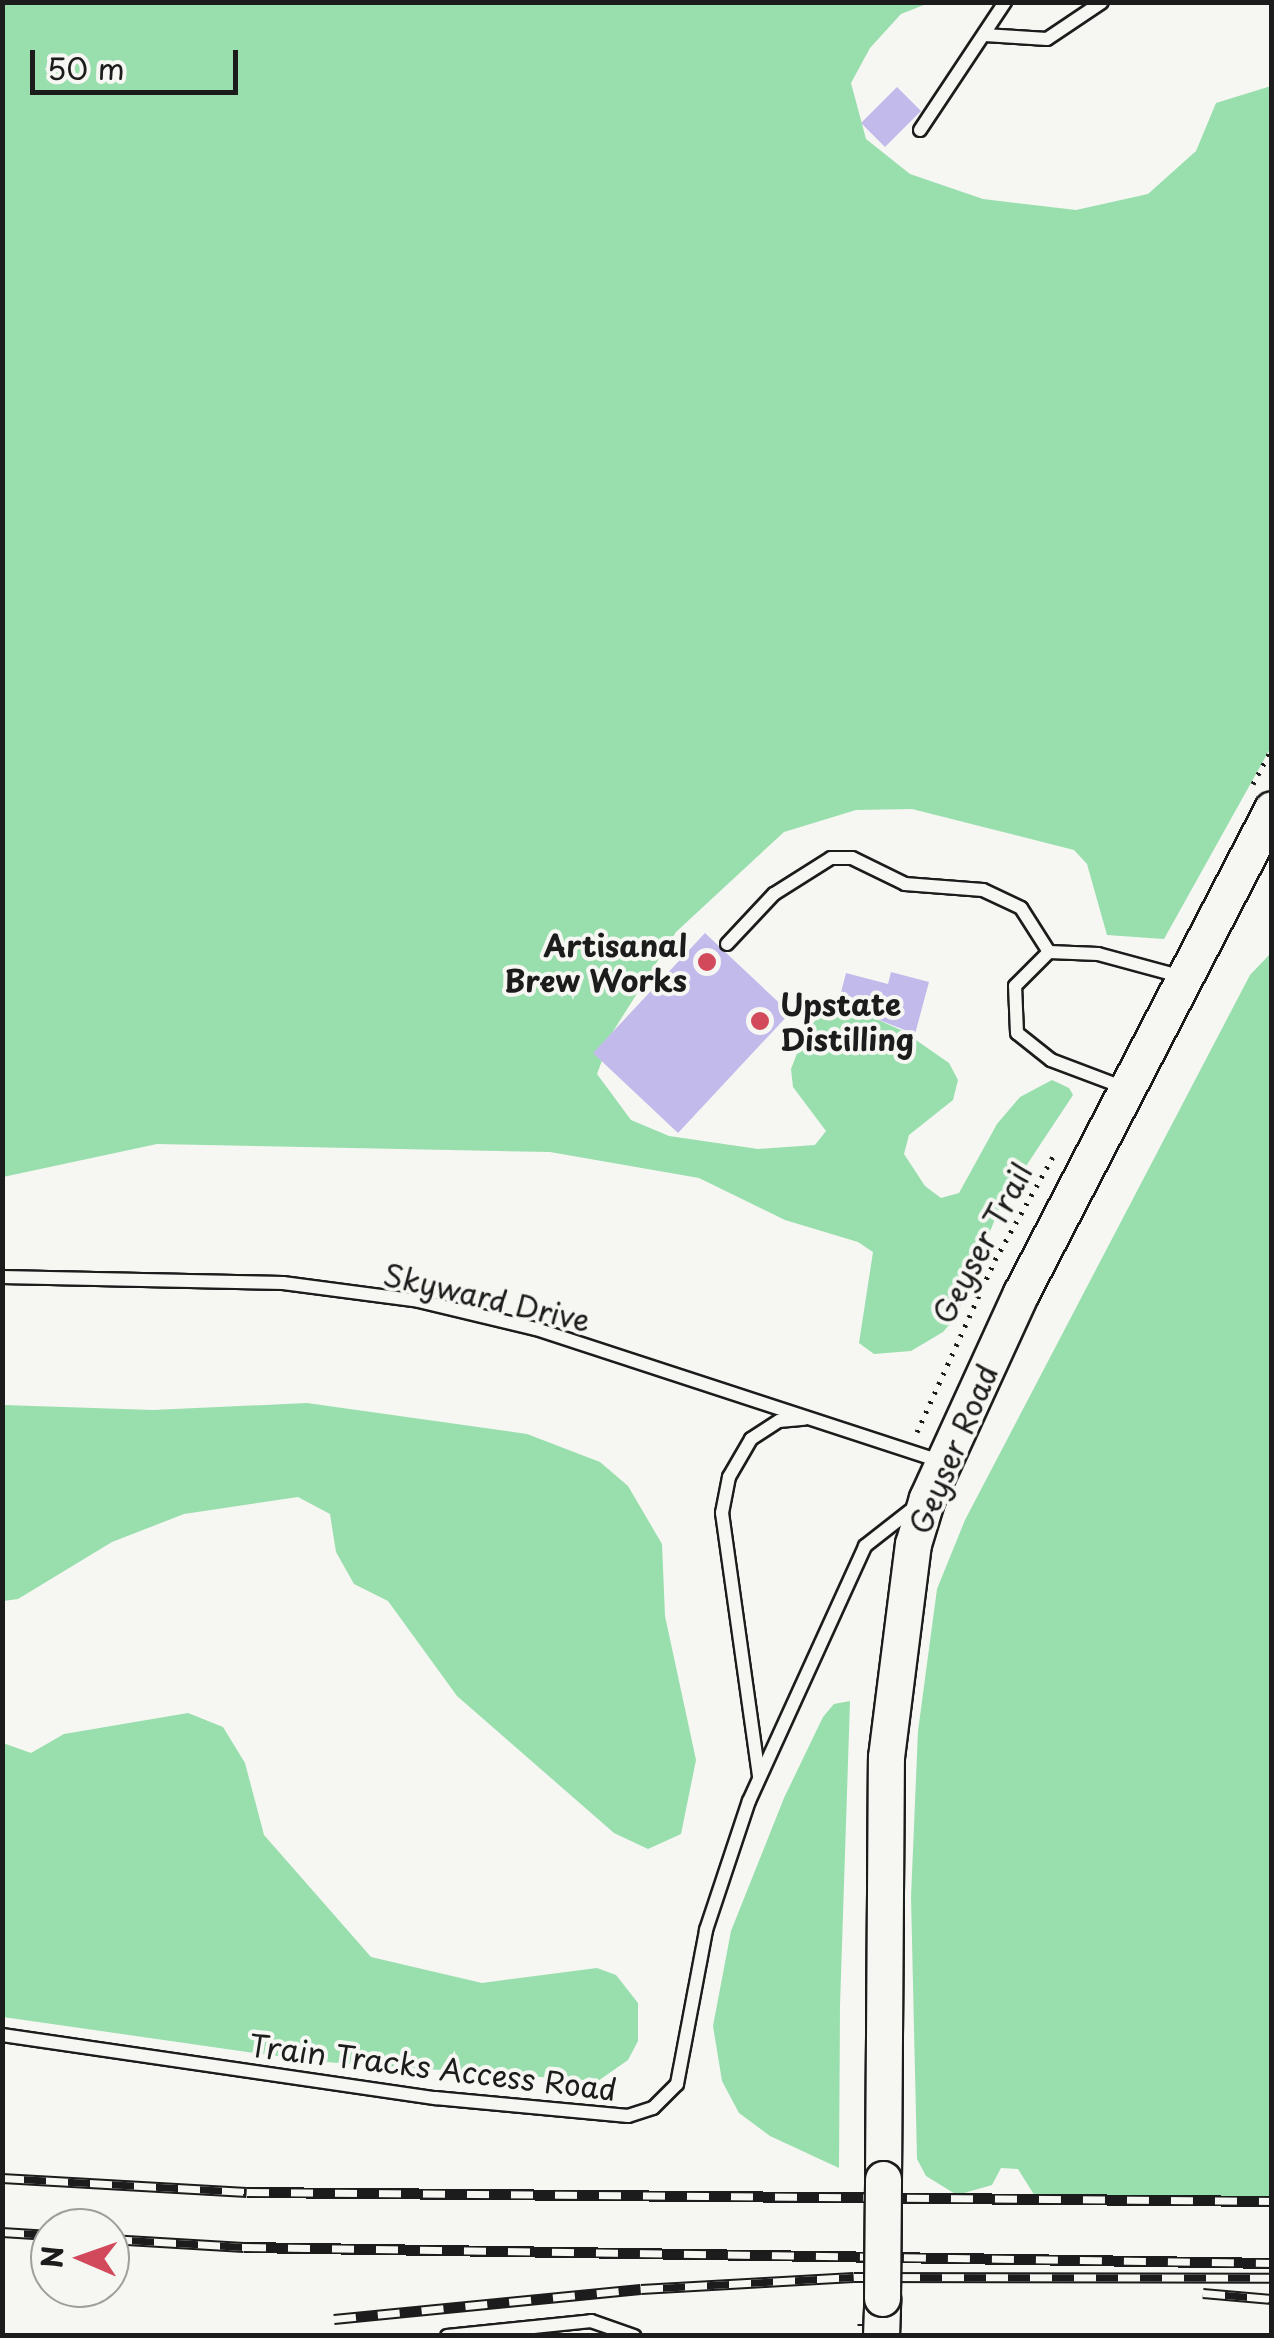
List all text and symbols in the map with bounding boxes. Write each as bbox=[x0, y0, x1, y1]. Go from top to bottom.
scale bar bbox=[35, 30, 242, 92]
text: 50 m bbox=[47, 45, 125, 90]
place label: Artisanal Brew Works bbox=[502, 927, 687, 998]
marker: Artisanal Brew Works bbox=[696, 951, 718, 973]
place label: Upstate Distilling bbox=[780, 986, 914, 1056]
marker: Upstate Distilling bbox=[749, 1010, 771, 1032]
street label: Geyser Trail bbox=[924, 1156, 1040, 1330]
street label: Skyward Drive bbox=[378, 1255, 596, 1339]
street label: Geyser Road bbox=[901, 1358, 1005, 1540]
street label: Train Tracks Access Road bbox=[247, 2027, 619, 2107]
north arrow bbox=[30, 2208, 130, 2308]
text: N bbox=[30, 2245, 73, 2269]

